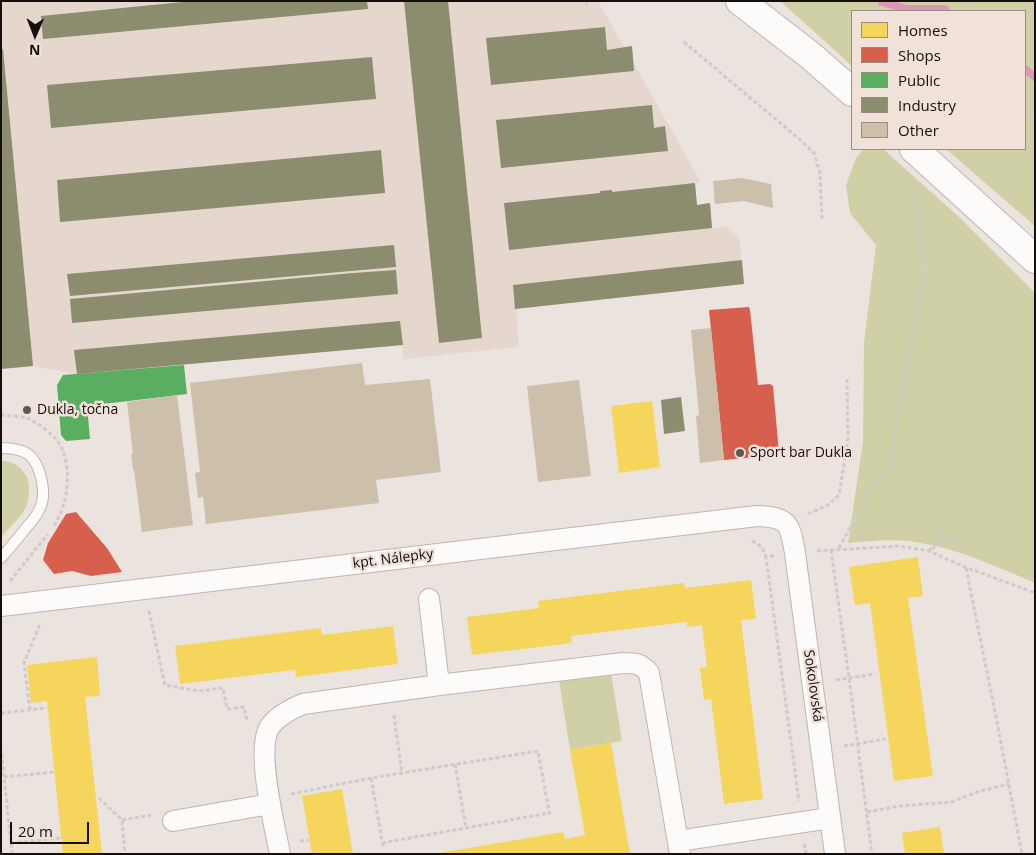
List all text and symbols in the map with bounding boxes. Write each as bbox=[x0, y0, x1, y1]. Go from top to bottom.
north arrow bbox=[10, 10, 60, 60]
legend bbox=[851, 10, 1026, 150]
text: Homes bbox=[898, 20, 948, 40]
text: N bbox=[29, 41, 41, 60]
text: Shops bbox=[898, 45, 941, 65]
text: Public bbox=[898, 70, 940, 90]
text: Industry bbox=[898, 95, 956, 115]
text: Other bbox=[898, 120, 939, 140]
place label: Dukla, točna bbox=[37, 402, 118, 418]
marker: Dukla, točna bbox=[21, 404, 33, 416]
place label: Sport bar Dukla bbox=[750, 445, 852, 461]
marker: Sport bar Dukla bbox=[734, 447, 746, 459]
street label: kpt. Nálepky bbox=[352, 546, 434, 572]
street label: Sokolovská bbox=[800, 649, 826, 723]
scale bar bbox=[12, 812, 91, 844]
text: 20 m bbox=[18, 821, 53, 841]

